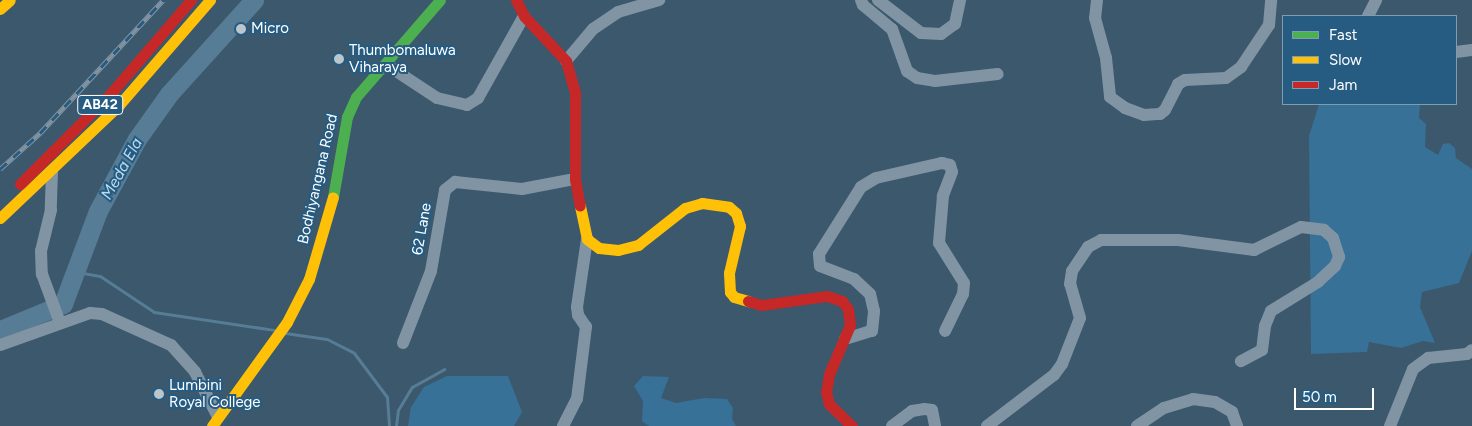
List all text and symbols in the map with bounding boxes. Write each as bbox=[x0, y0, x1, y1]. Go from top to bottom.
legend bbox=[1282, 15, 1457, 105]
place label: Micro bbox=[251, 20, 289, 38]
marker: Micro bbox=[235, 23, 247, 35]
text: Fast bbox=[1329, 26, 1357, 44]
place label: Thumbomaluwa Viharaya bbox=[349, 41, 456, 76]
text: Slow bbox=[1329, 51, 1362, 69]
marker: Thumbomaluwa Viharaya bbox=[333, 53, 345, 65]
text: Jam bbox=[1329, 76, 1357, 94]
road number: AB42 bbox=[76, 94, 124, 116]
street label: Bodhiyangana Road bbox=[294, 112, 342, 246]
water label: Meda Ela bbox=[97, 135, 147, 203]
street label: 62 Lane bbox=[409, 202, 435, 256]
place label: Lumbini Royal College bbox=[169, 376, 261, 411]
scale bar bbox=[1297, 378, 1377, 410]
marker: Lumbini Royal College bbox=[153, 388, 165, 400]
text: 50 m bbox=[1302, 388, 1337, 406]

